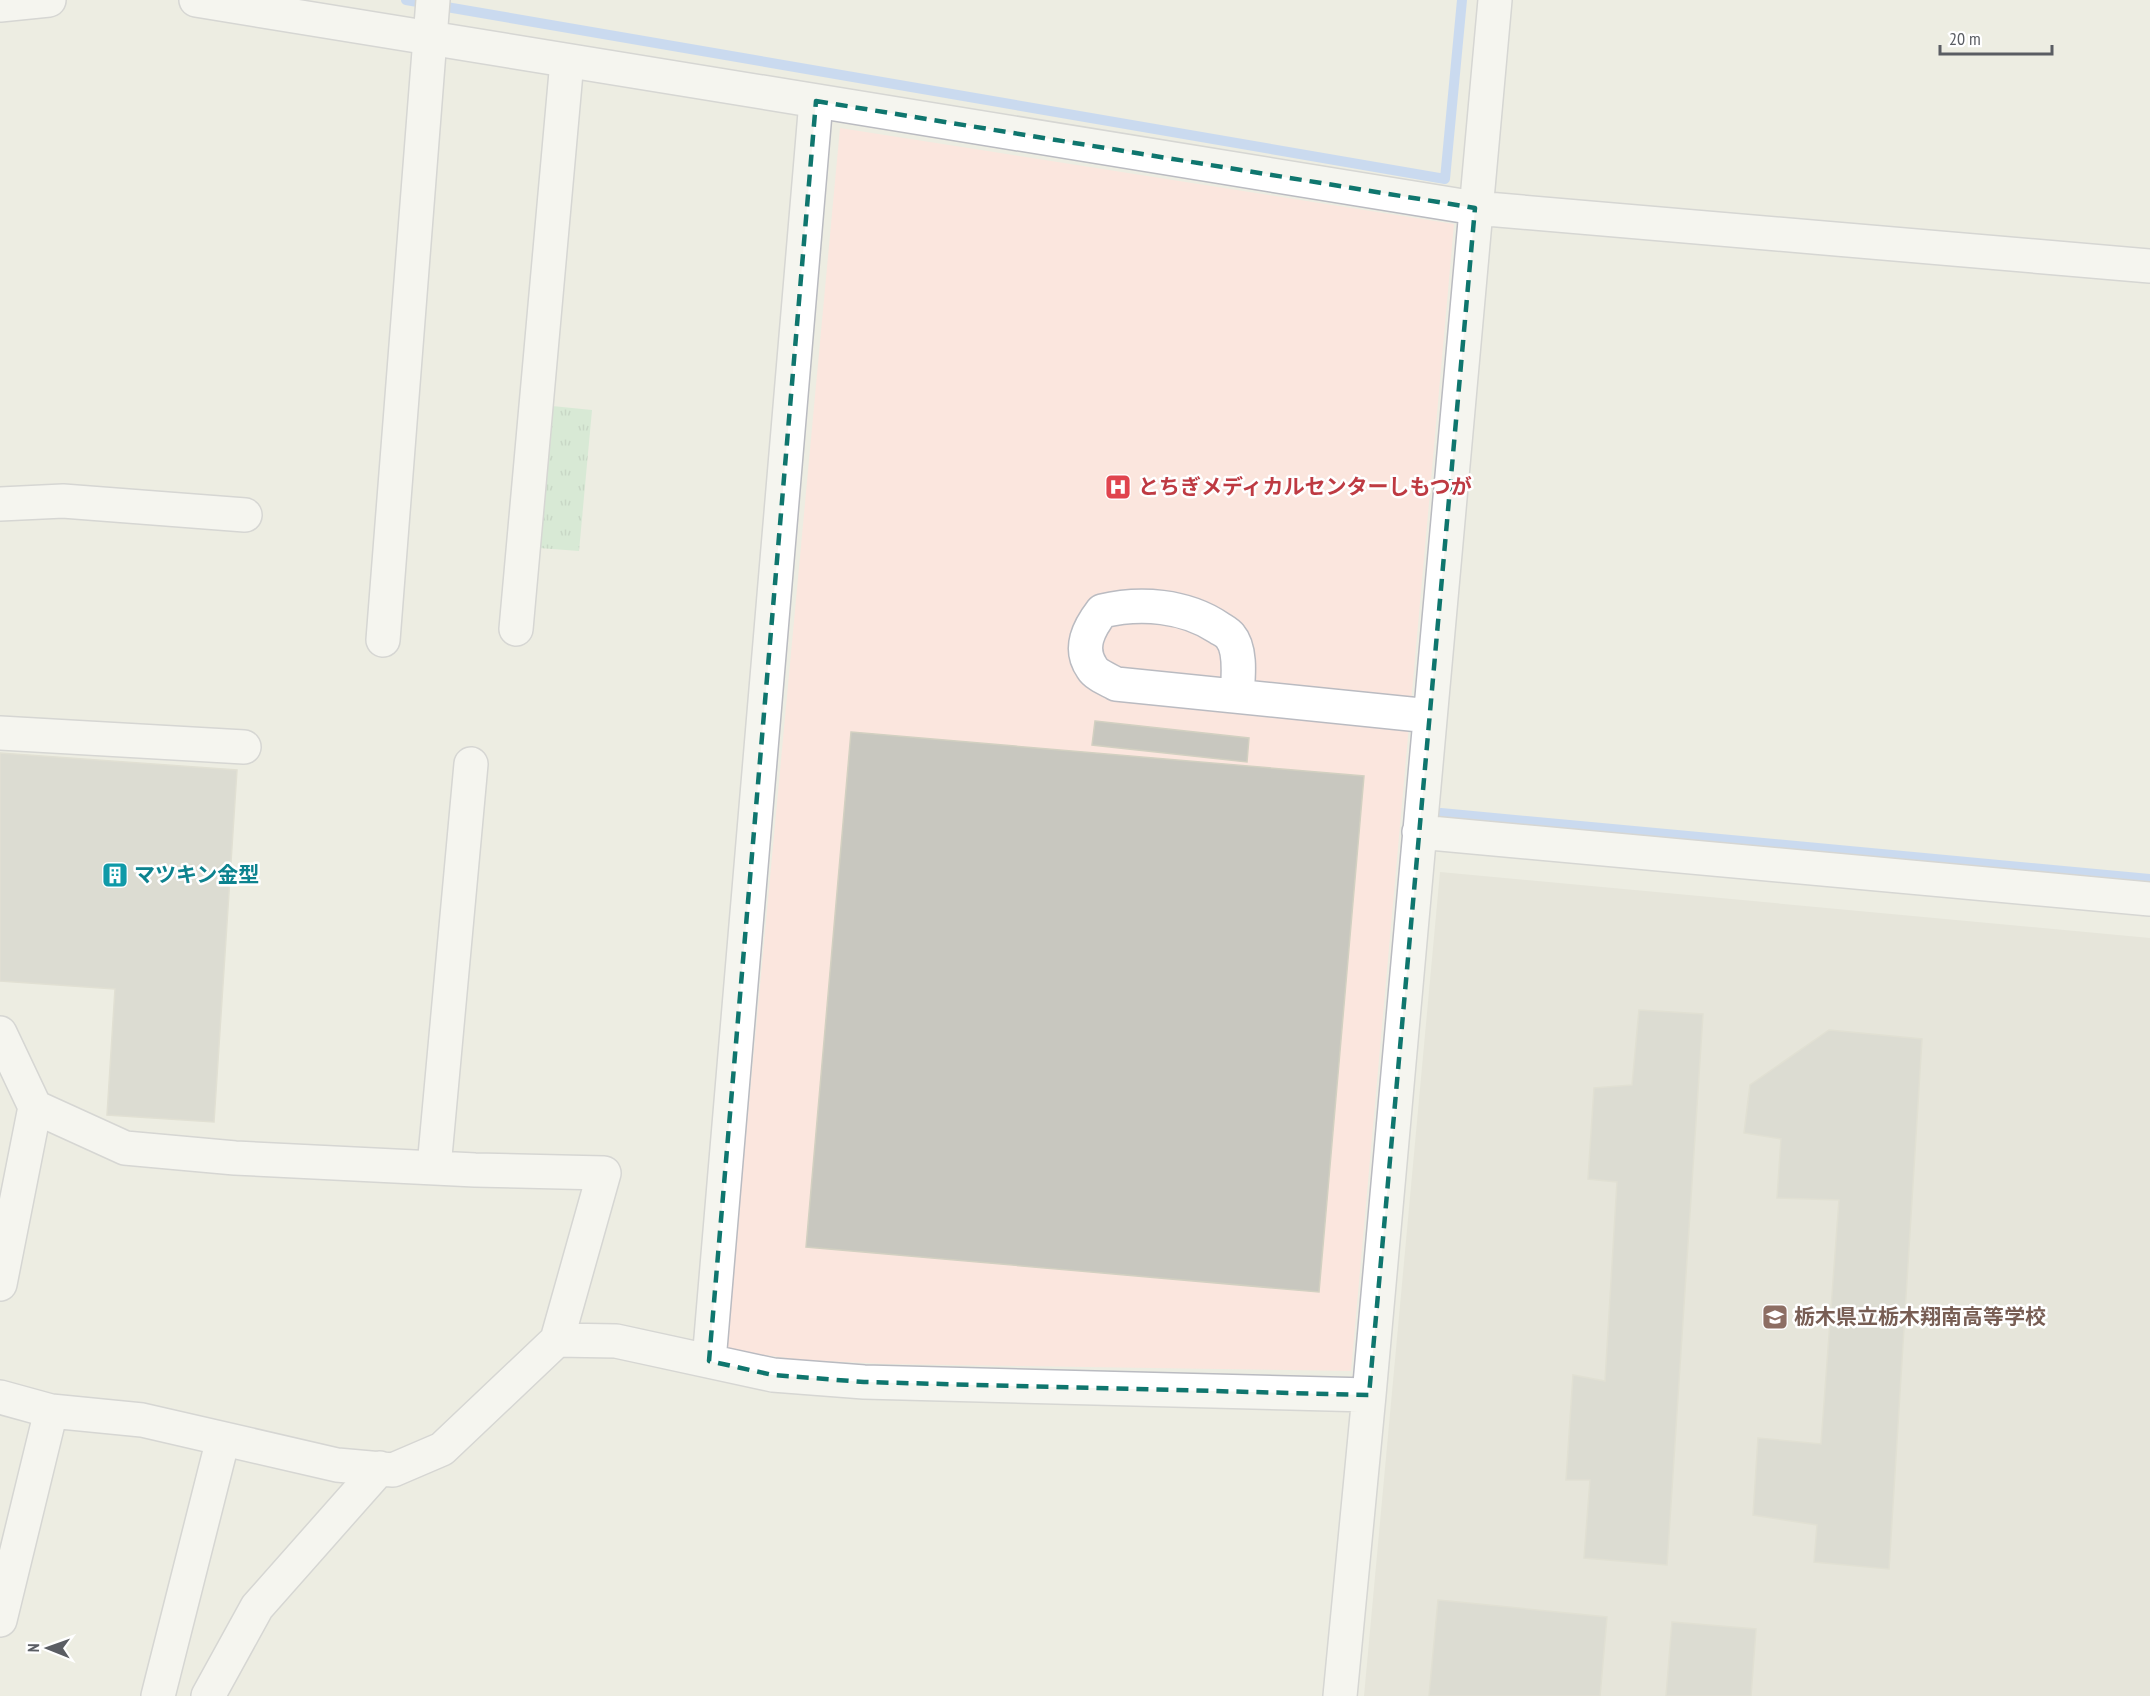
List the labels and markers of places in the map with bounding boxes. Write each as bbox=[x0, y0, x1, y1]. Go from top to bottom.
hospital icon: とちぎメディカルセンターしもつが bbox=[1103, 472, 1133, 502]
place label: とちぎメディカルセンターしもつが bbox=[1138, 473, 1472, 500]
building icon: マツキン金型 bbox=[100, 860, 130, 890]
place label: マツキン金型 bbox=[134, 861, 259, 888]
school or university icon: 栃木県立栃木翔南高等学校 bbox=[1760, 1302, 1790, 1332]
place label: 栃木県立栃木翔南高等学校 bbox=[1794, 1303, 2046, 1330]

